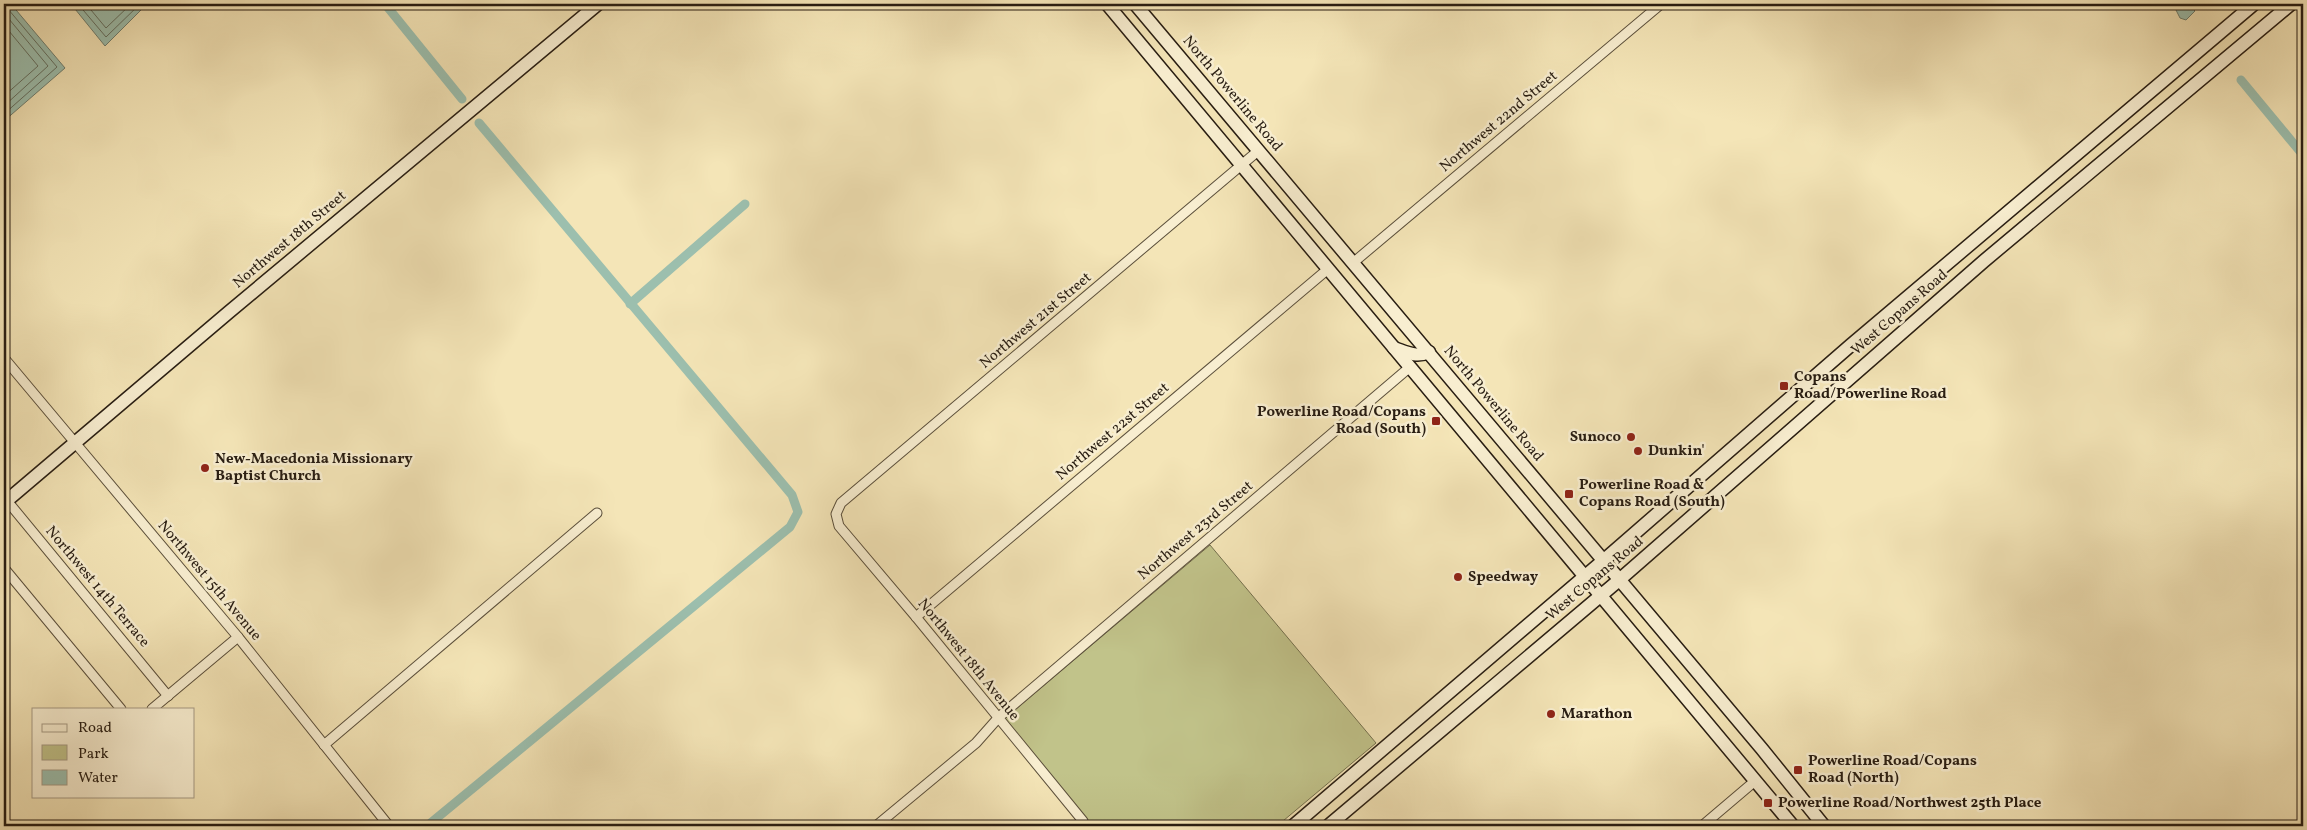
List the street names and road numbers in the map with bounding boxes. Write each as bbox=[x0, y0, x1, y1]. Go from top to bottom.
street label: North Powerline Road bbox=[1177, 31, 1287, 157]
street label: Northwest 22nd Street bbox=[1436, 66, 1562, 178]
street label: Northwest 18th Street bbox=[229, 186, 351, 294]
street label: West Copans Road bbox=[1847, 265, 1953, 361]
street label: Northwest 21st Street bbox=[976, 268, 1096, 374]
street label: North Powerline Road bbox=[1438, 341, 1548, 467]
street label: Northwest 22st Street bbox=[1052, 378, 1174, 486]
street label: Northwest 23rd Street bbox=[1134, 476, 1258, 586]
street label: Northwest 15th Avenue bbox=[152, 516, 266, 646]
street label: Northwest 14th Terrace bbox=[40, 522, 154, 652]
street label: West Copans Road bbox=[1542, 532, 1648, 626]
street label: Northwest 18th Avenue bbox=[912, 594, 1024, 726]

